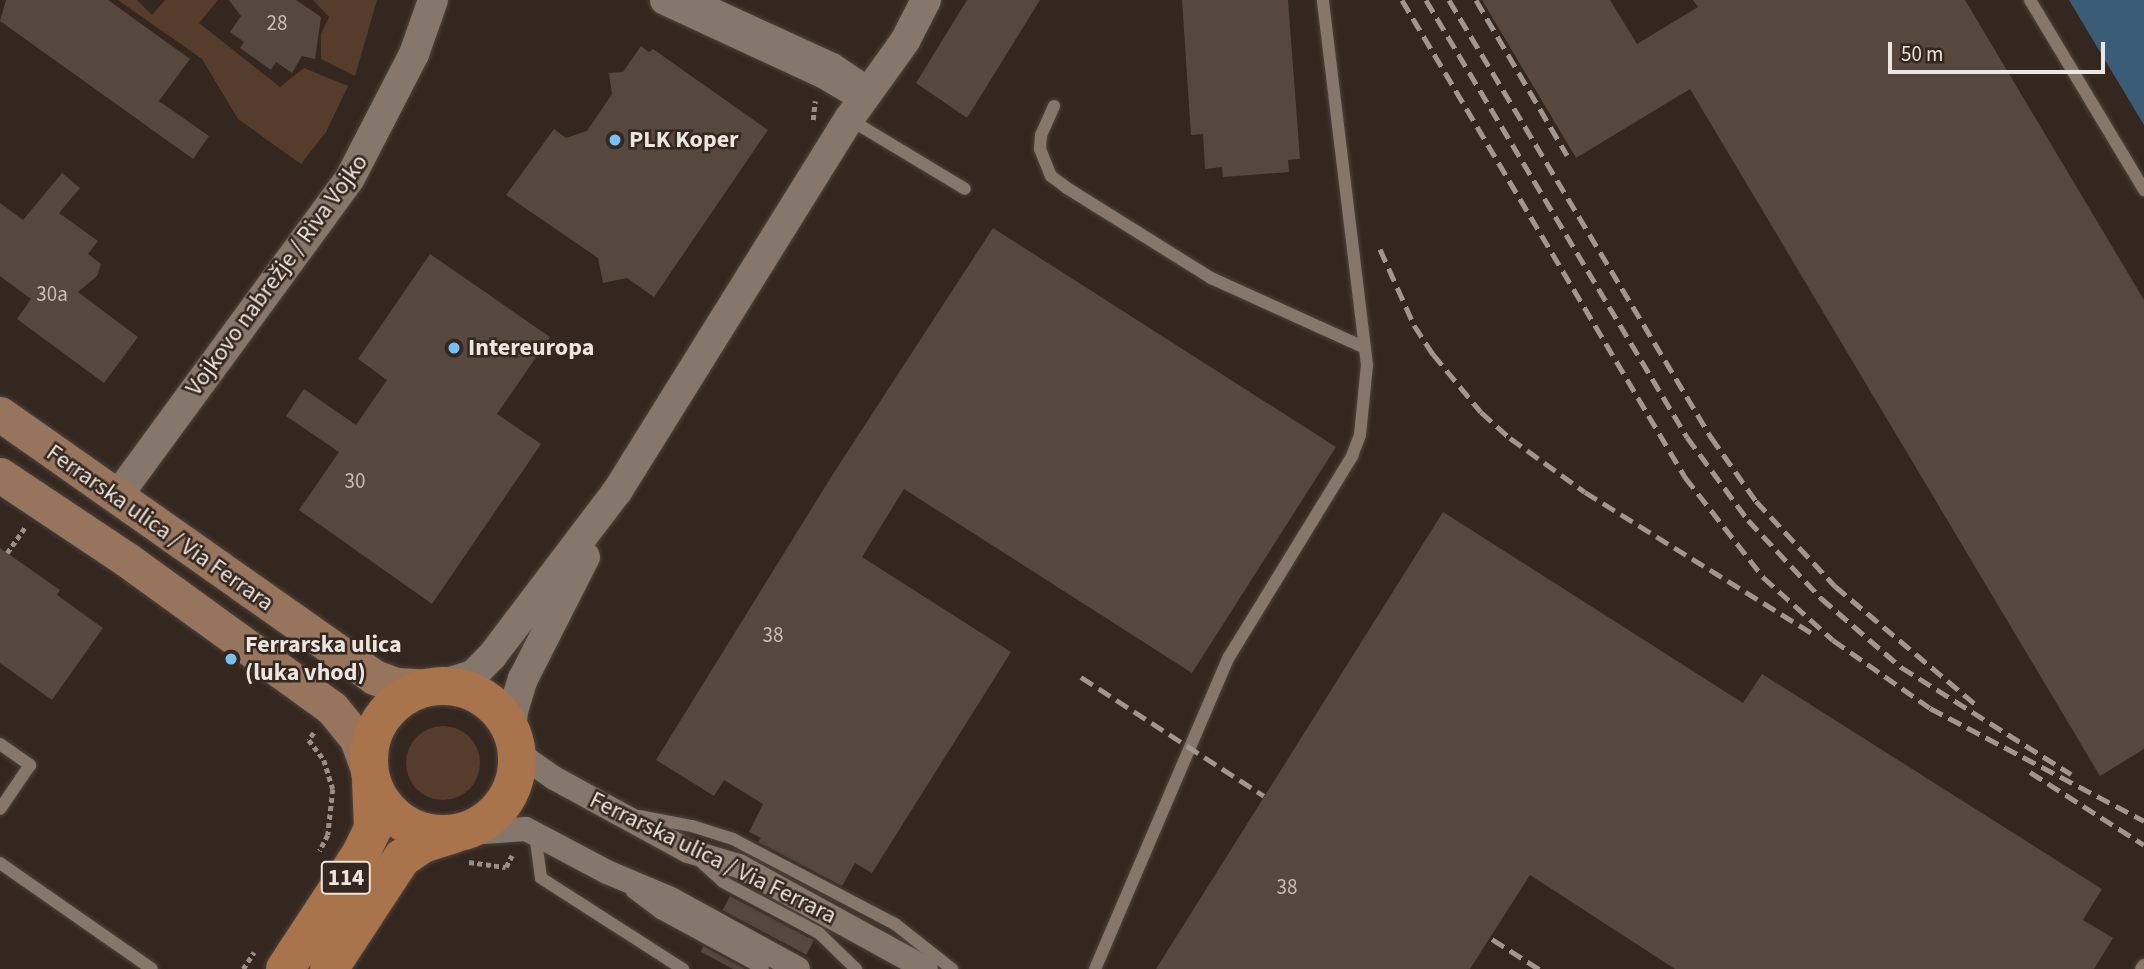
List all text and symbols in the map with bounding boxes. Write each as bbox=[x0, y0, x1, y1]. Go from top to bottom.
house number: 28 bbox=[267, 10, 287, 36]
scale bar bbox=[1892, 28, 2109, 72]
text: 50 m bbox=[1901, 39, 1943, 69]
place label: PLK Koper bbox=[629, 126, 739, 154]
marker: PLK Koper bbox=[607, 132, 623, 148]
street label: Vojkovo nabrežje / Riva Vojko bbox=[180, 149, 374, 401]
house number: 30a bbox=[36, 281, 68, 307]
place label: Intereuropa bbox=[468, 334, 594, 362]
marker: Intereuropa bbox=[446, 340, 462, 356]
street label: Ferrarska ulica / Via Ferrara bbox=[41, 438, 279, 618]
house number: 30 bbox=[345, 468, 365, 494]
house number: 38 bbox=[763, 622, 783, 648]
place label: Ferrarska ulica (luka vhod) bbox=[245, 631, 402, 687]
marker: Ferrarska ulica (luka vhod) bbox=[223, 651, 239, 667]
street label: Ferrarska ulica / Via Ferrara bbox=[585, 786, 841, 930]
road number: 114 bbox=[320, 858, 372, 898]
house number: 38 bbox=[1277, 874, 1297, 900]

